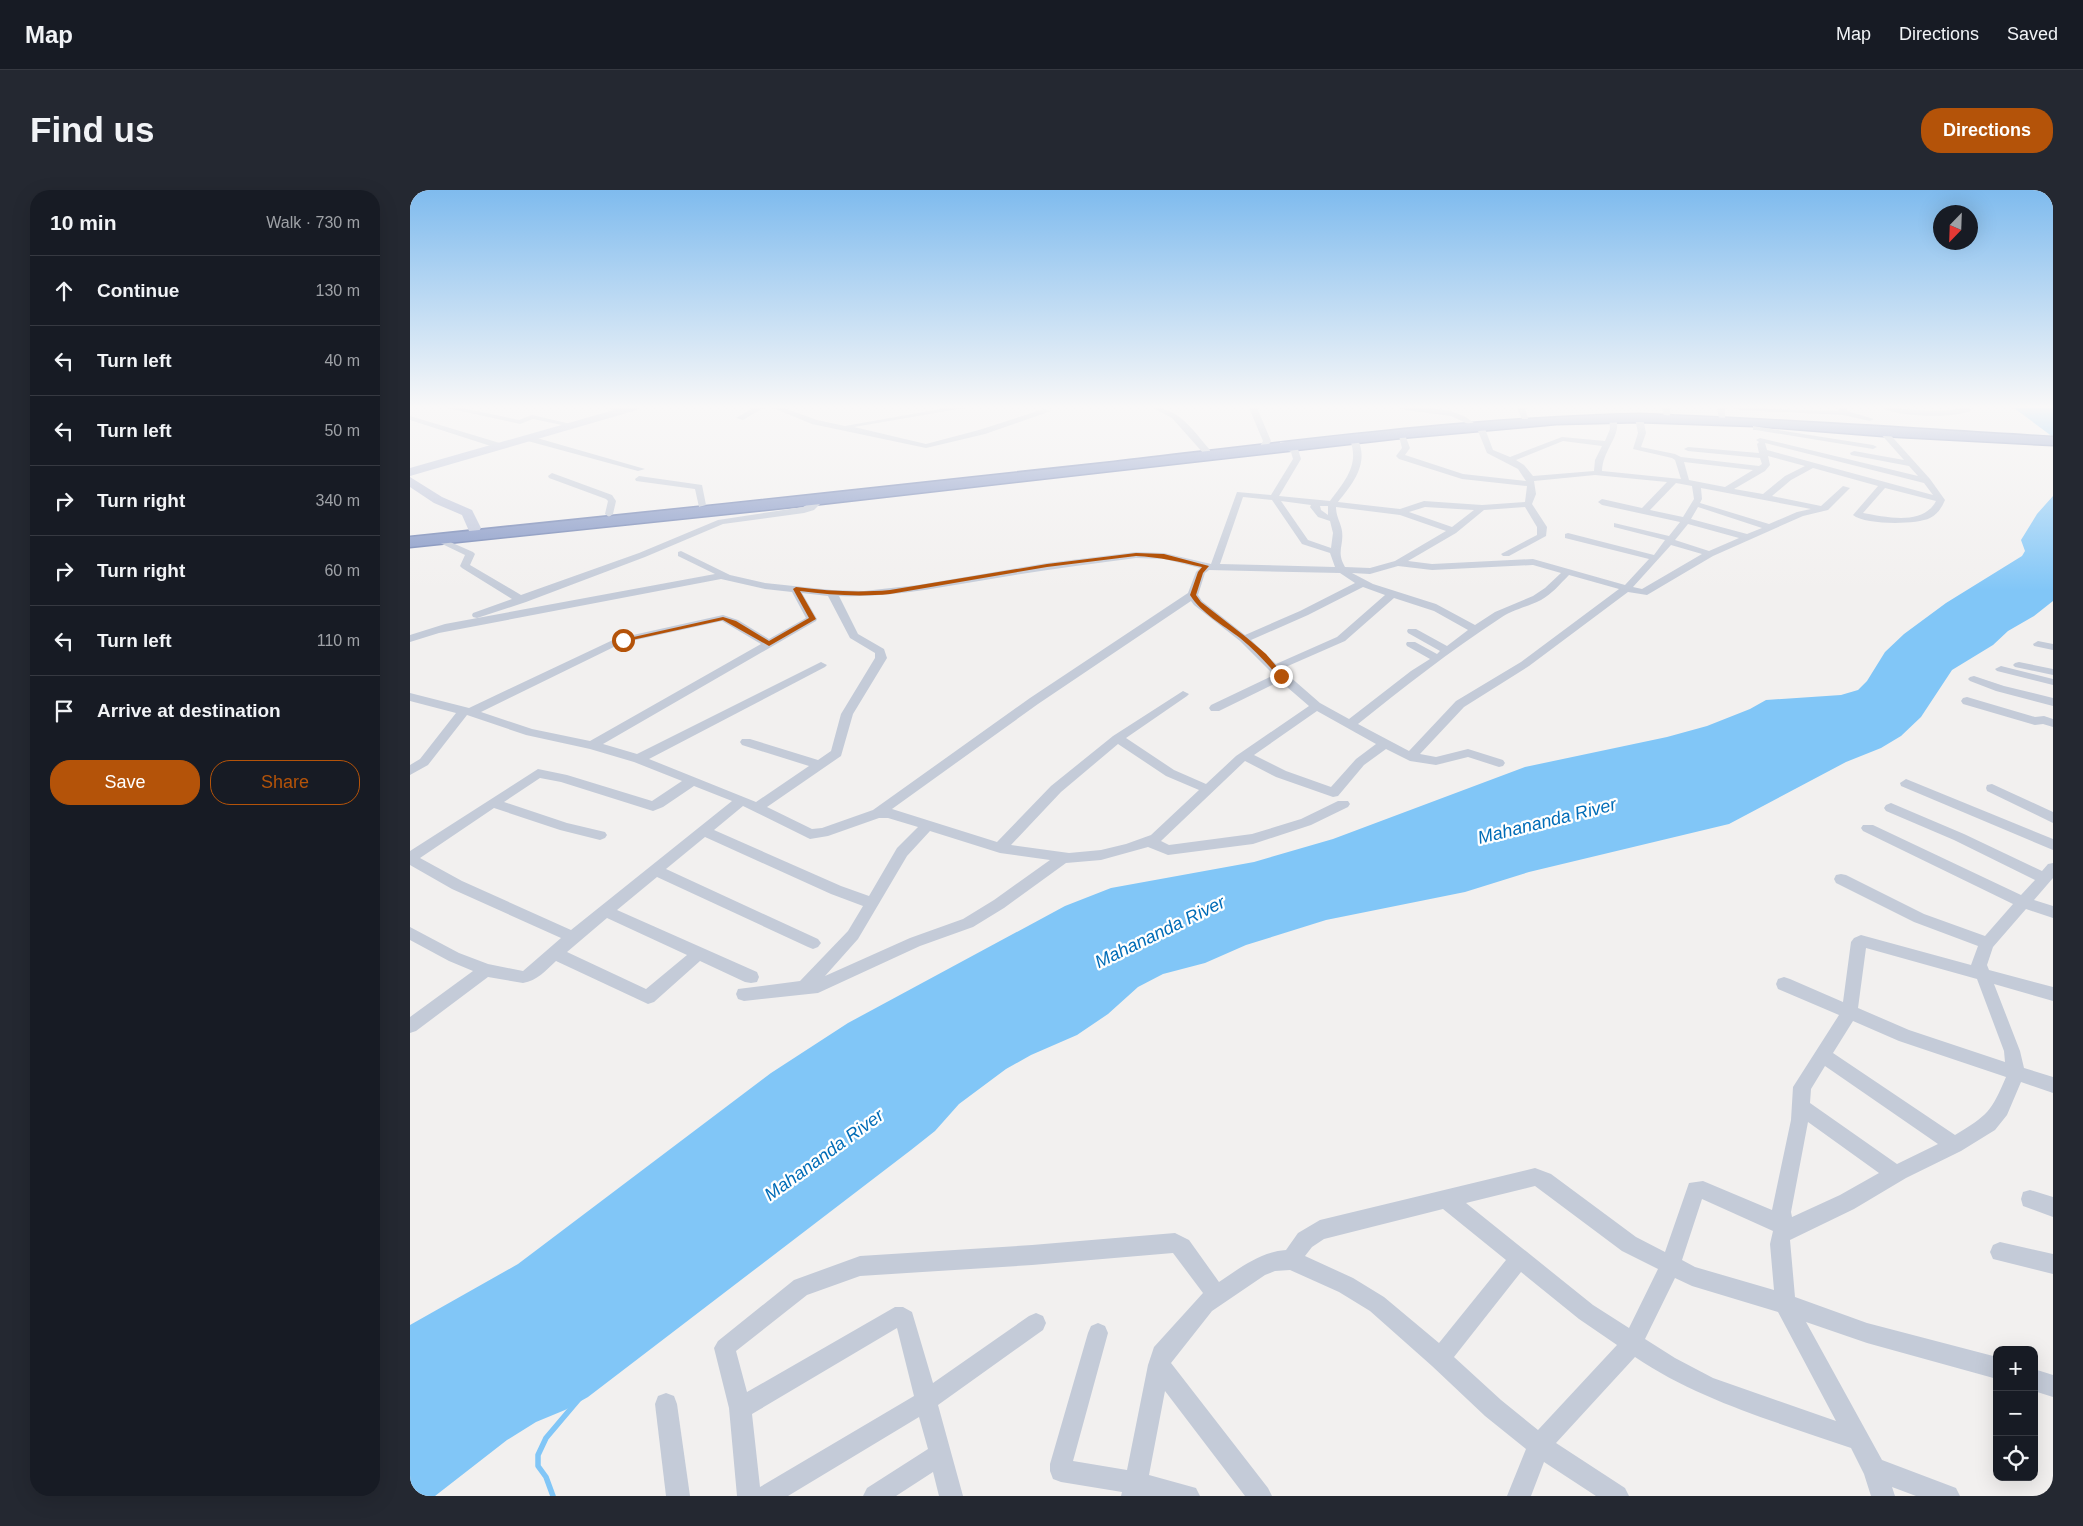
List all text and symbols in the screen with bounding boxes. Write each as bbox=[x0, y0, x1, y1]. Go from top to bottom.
text: Map bbox=[25, 21, 73, 48]
text: Map bbox=[1836, 24, 1871, 44]
text: Directions bbox=[1899, 24, 1979, 44]
text: Saved bbox=[2007, 24, 2058, 44]
button: Directions bbox=[1921, 108, 2053, 153]
text: Find us bbox=[30, 110, 154, 149]
north arrow bbox=[1933, 205, 1978, 250]
text: 10 min bbox=[50, 211, 117, 234]
text: Walk · 730 m bbox=[266, 214, 360, 231]
icon: ahead bbox=[50, 277, 78, 305]
text: Continue bbox=[97, 280, 179, 301]
text: 130 m bbox=[316, 282, 360, 299]
icon: left bbox=[50, 347, 78, 375]
text: Turn left bbox=[97, 350, 172, 371]
text: 40 m bbox=[324, 352, 360, 369]
icon: left bbox=[50, 417, 78, 445]
text: Turn left bbox=[97, 420, 172, 441]
text: 50 m bbox=[324, 422, 360, 439]
icon: right bbox=[50, 487, 78, 515]
text: Turn right bbox=[97, 490, 185, 511]
text: 340 m bbox=[316, 492, 360, 509]
icon: right bbox=[50, 557, 78, 585]
text: Turn right bbox=[97, 560, 185, 581]
text: 60 m bbox=[324, 562, 360, 579]
icon: left bbox=[50, 627, 78, 655]
route start bbox=[612, 629, 635, 652]
text: Turn left bbox=[97, 630, 172, 651]
text: 110 m bbox=[317, 632, 360, 649]
route end bbox=[1270, 665, 1293, 688]
icon: arrive bbox=[50, 697, 78, 725]
text: Arrive at destination bbox=[97, 700, 281, 721]
button: Save bbox=[50, 760, 200, 805]
button: Share bbox=[210, 760, 360, 805]
water label: Mahananda River bbox=[1476, 794, 1619, 848]
water label: Mahananda River bbox=[1092, 891, 1229, 972]
water label: Mahananda River bbox=[761, 1105, 888, 1205]
map controls bbox=[1993, 1346, 2038, 1481]
button: + bbox=[1993, 1346, 2038, 1391]
button: − bbox=[1993, 1391, 2038, 1436]
button: locate bbox=[1993, 1436, 2038, 1481]

